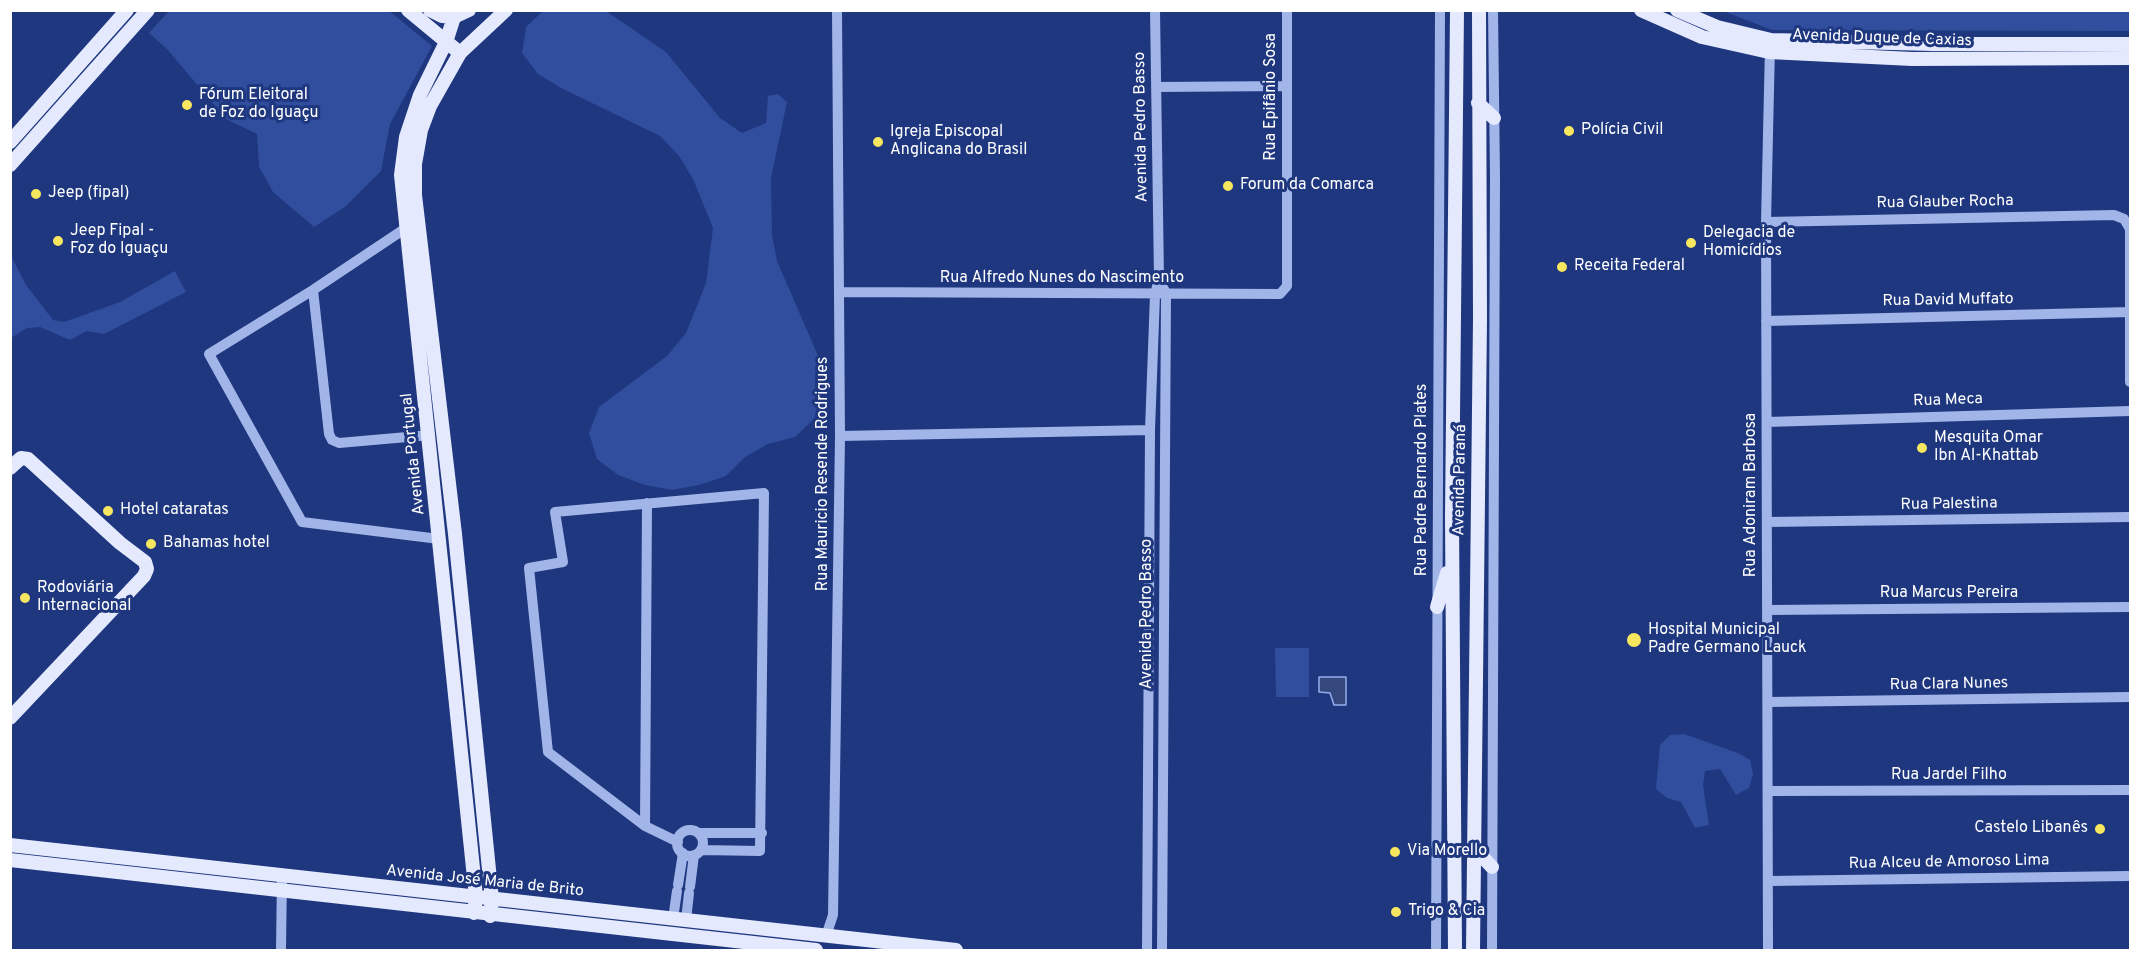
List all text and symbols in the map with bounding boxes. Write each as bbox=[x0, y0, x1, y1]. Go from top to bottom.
street label: Avenida Duque de Caxias bbox=[1792, 26, 1972, 52]
street label: Rua Epifânio Sosa bbox=[1262, 33, 1282, 161]
street label: Avenida Pedro Basso bbox=[1131, 52, 1153, 202]
place label: Fórum Eleitoral de Foz do Iguaçu bbox=[199, 86, 319, 124]
marker: Fórum Eleitoral de Foz do Iguaçu bbox=[180, 98, 194, 112]
place label: Polícia Civil bbox=[1581, 121, 1663, 141]
place label: Igreja Episcopal Anglicana do Brasil bbox=[890, 123, 1027, 161]
marker: Polícia Civil bbox=[1562, 124, 1576, 138]
marker: Igreja Episcopal Anglicana do Brasil bbox=[871, 135, 885, 149]
place label: Forum da Comarca bbox=[1240, 176, 1374, 196]
marker: Forum da Comarca bbox=[1221, 179, 1235, 193]
place label: Jeep (fipal) bbox=[48, 184, 129, 204]
marker: Jeep (fipal) bbox=[29, 187, 43, 201]
street label: Rua Glauber Rocha bbox=[1876, 192, 2014, 214]
place label: Jeep Fipal - Foz do Iguaçu bbox=[70, 222, 168, 260]
place label: Delegacia de Homicídios bbox=[1703, 224, 1795, 262]
marker: Jeep Fipal - Foz do Iguaçu bbox=[51, 234, 65, 248]
marker: Delegacia de Homicídios bbox=[1684, 236, 1698, 250]
place label: Receita Federal bbox=[1574, 257, 1685, 277]
marker: Receita Federal bbox=[1555, 260, 1569, 274]
street label: Rua Alfredo Nunes do Nascimento bbox=[940, 269, 1184, 289]
street label: Rua David Muffato bbox=[1882, 290, 2014, 312]
street label: Rua Mauricio Resende Rodrigues bbox=[814, 357, 834, 591]
street label: Rua Padre Bernardo Plates bbox=[1413, 384, 1433, 576]
street label: Rua Meca bbox=[1913, 390, 1983, 412]
street label: Avenida Portugal bbox=[398, 392, 430, 516]
street label: Rua Adoniram Barbosa bbox=[1742, 413, 1762, 577]
street label: Avenida Paraná bbox=[1450, 424, 1472, 536]
place label: Mesquita Omar Ibn Al-Khattab bbox=[1934, 429, 2043, 467]
marker: Mesquita Omar Ibn Al-Khattab bbox=[1915, 441, 1929, 455]
street label: Rua Palestina bbox=[1900, 495, 1998, 515]
place label: Hotel cataratas bbox=[120, 501, 229, 521]
marker: Hotel cataratas bbox=[101, 504, 115, 518]
place label: Bahamas hotel bbox=[163, 534, 270, 554]
marker: Bahamas hotel bbox=[144, 537, 158, 551]
street label: Avenida Pedro Basso bbox=[1138, 539, 1158, 689]
place label: Rodoviária Internacional bbox=[37, 579, 131, 617]
street label: Rua Marcus Pereira bbox=[1880, 584, 2018, 604]
marker: Rodoviária Internacional bbox=[18, 591, 32, 605]
place label: Hospital Municipal Padre Germano Lauck bbox=[1648, 621, 1806, 659]
marker: Hospital Municipal Padre Germano Lauck bbox=[1625, 631, 1643, 649]
street label: Rua Clara Nunes bbox=[1890, 674, 2008, 696]
street label: Rua Jardel Filho bbox=[1891, 766, 2007, 786]
place label: Castelo Libanês bbox=[1974, 819, 2088, 839]
marker: Castelo Libanês bbox=[2093, 822, 2107, 836]
place label: Via Morello bbox=[1407, 842, 1487, 862]
marker: Via Morello bbox=[1388, 845, 1402, 859]
street label: Rua Alceu de Amoroso Lima bbox=[1848, 852, 2050, 874]
street label: Avenida José Maria de Brito bbox=[385, 862, 585, 902]
place label: Trigo & Cia bbox=[1408, 902, 1485, 922]
marker: Trigo & Cia bbox=[1389, 905, 1403, 919]

